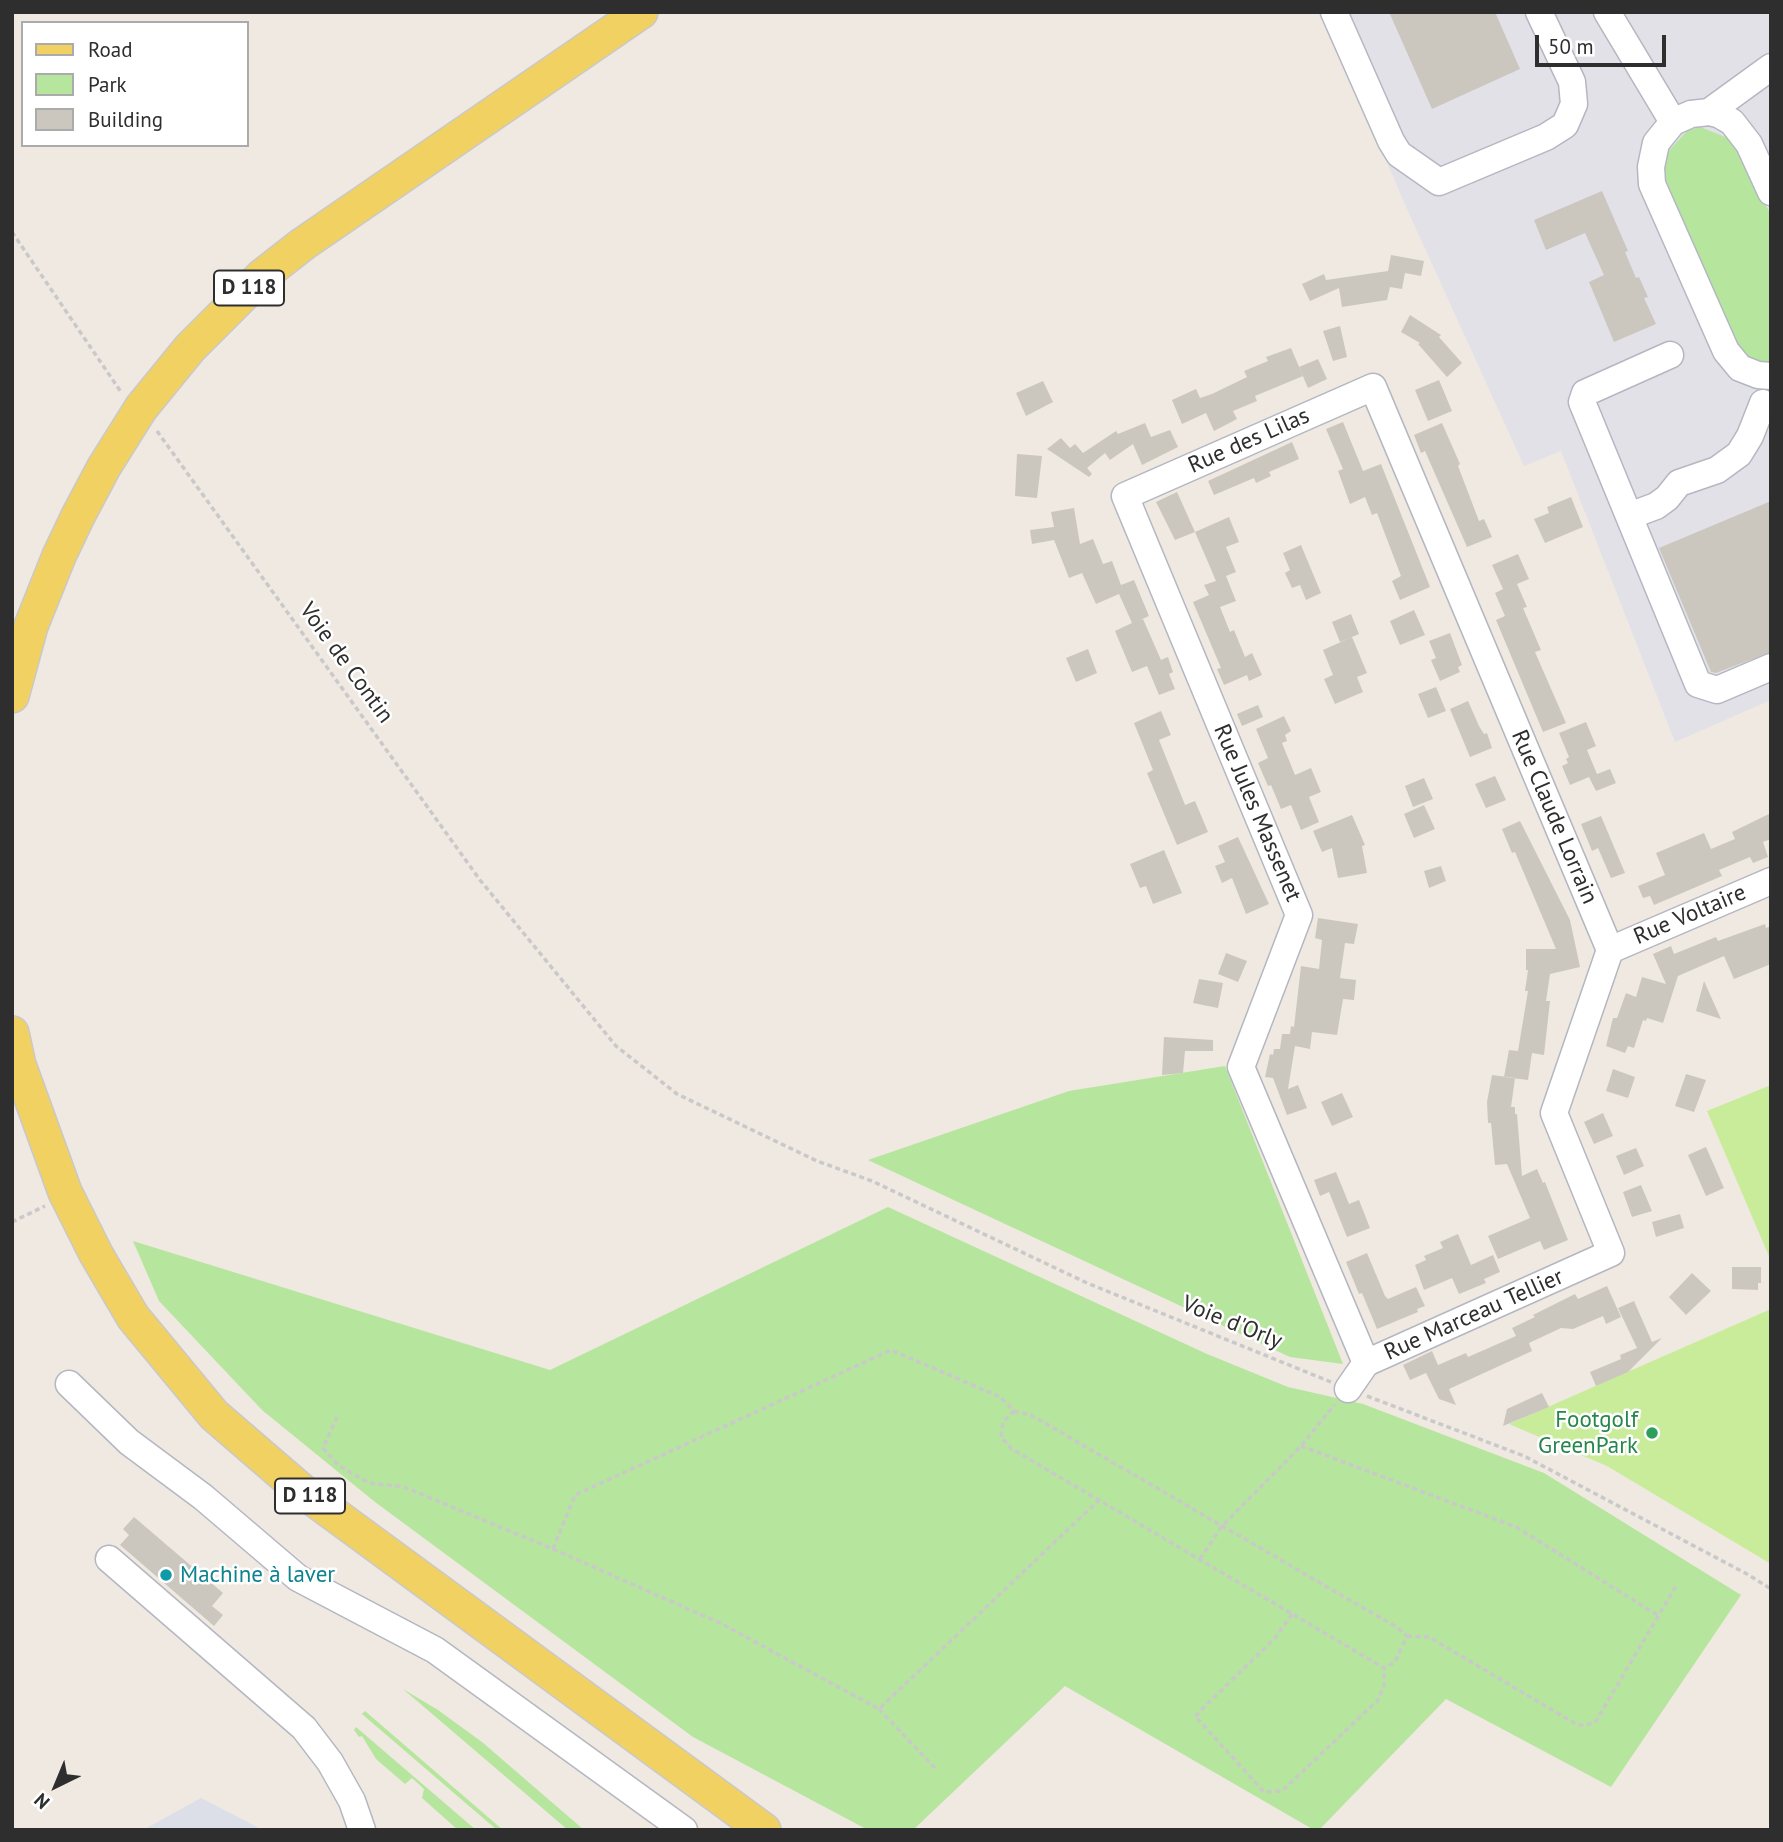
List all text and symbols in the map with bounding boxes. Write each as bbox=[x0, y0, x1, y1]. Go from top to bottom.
legend bbox=[21, 21, 248, 147]
scale bar bbox=[1538, 21, 1669, 65]
text: 50 m bbox=[1548, 33, 1594, 60]
text: Road bbox=[88, 36, 132, 63]
text: Park bbox=[88, 71, 127, 98]
text: Building bbox=[88, 106, 163, 133]
road number: D 118 bbox=[214, 270, 284, 306]
street label: Rue des Lilas bbox=[1184, 402, 1314, 480]
street label: Voie de Contin bbox=[293, 597, 399, 729]
street label: Rue Jules Massenet bbox=[1207, 720, 1307, 906]
street label: Rue Claude Lorrain bbox=[1505, 726, 1603, 908]
street label: Rue Voltaire bbox=[1630, 879, 1750, 951]
street label: Rue Marceau Tellier bbox=[1380, 1263, 1568, 1367]
street label: Voie d'Orly bbox=[1178, 1290, 1286, 1356]
place label: Footgolf GreenPark bbox=[1538, 1406, 1638, 1460]
marker: Footgolf GreenPark bbox=[1644, 1425, 1660, 1441]
road number: D 118 bbox=[275, 1478, 345, 1514]
place label: Machine à laver bbox=[180, 1561, 335, 1589]
marker: Machine à laver bbox=[158, 1567, 174, 1583]
north arrow bbox=[21, 1751, 91, 1821]
text: N bbox=[29, 1788, 54, 1814]

